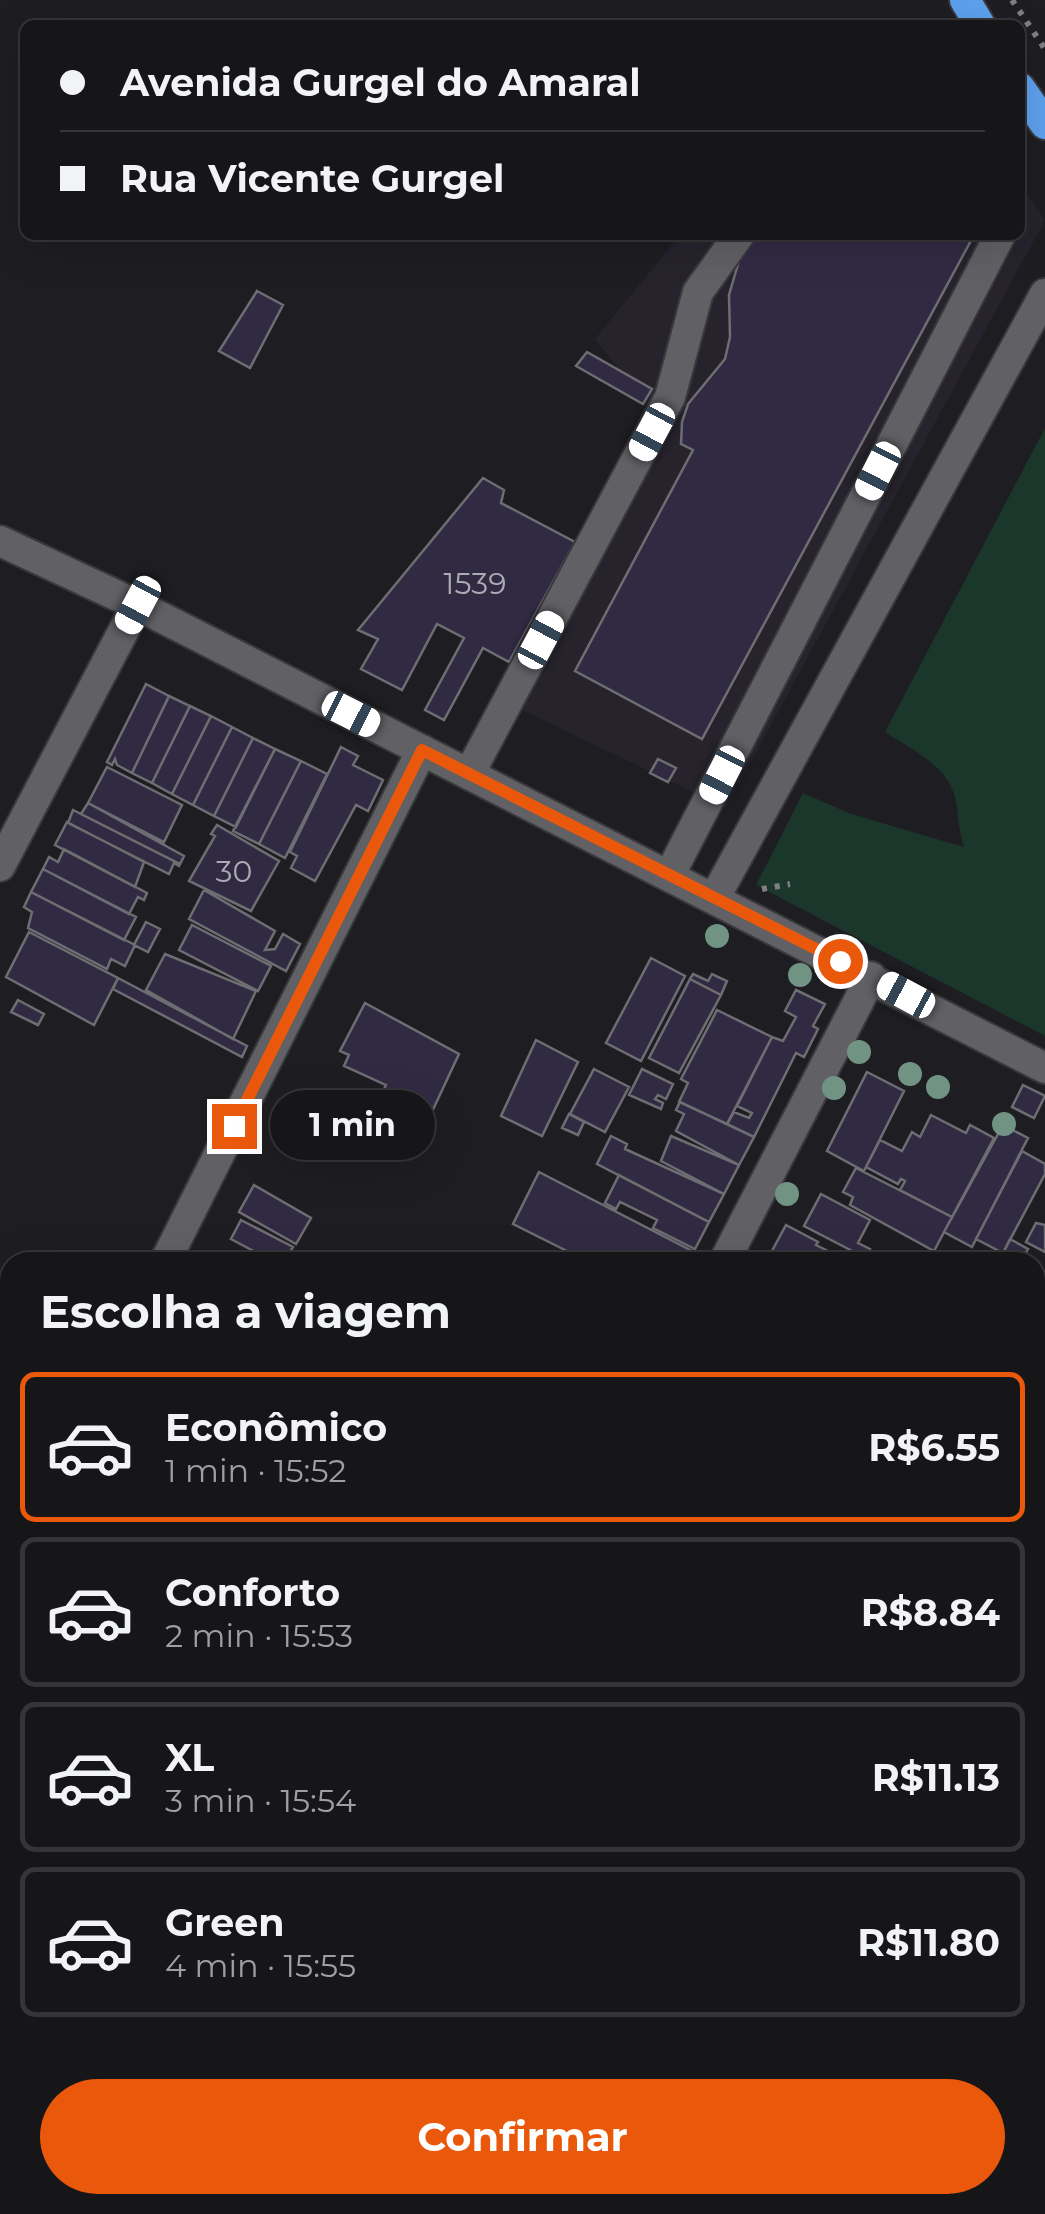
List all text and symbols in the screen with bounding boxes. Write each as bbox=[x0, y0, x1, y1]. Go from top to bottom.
text: Avenida Gurgel do Amaral bbox=[120, 59, 641, 106]
text: Rua Vicente Gurgel bbox=[120, 155, 504, 202]
car bbox=[625, 398, 679, 466]
car bbox=[851, 437, 905, 505]
house number: 1539 bbox=[444, 565, 506, 602]
car bbox=[111, 571, 165, 639]
car bbox=[514, 606, 568, 674]
car bbox=[317, 687, 385, 741]
car bbox=[695, 741, 749, 809]
house number: 30 bbox=[216, 853, 252, 890]
route start bbox=[818, 939, 863, 984]
car bbox=[872, 968, 940, 1022]
callout: 1 min bbox=[269, 1091, 434, 1161]
route end bbox=[212, 1104, 257, 1149]
text: 1 min bbox=[309, 1105, 396, 1144]
text: Escolha a viagem bbox=[40, 1284, 451, 1339]
icon: car bbox=[45, 1402, 135, 1492]
text: Econômico bbox=[165, 1404, 387, 1451]
text: R$6.55 bbox=[868, 1424, 1000, 1471]
text: 1 min · 15:52 bbox=[165, 1451, 347, 1490]
icon: car bbox=[45, 1567, 135, 1657]
text: Conforto bbox=[165, 1569, 340, 1616]
text: R$8.84 bbox=[861, 1589, 1000, 1636]
text: 2 min · 15:53 bbox=[165, 1616, 353, 1655]
icon: car bbox=[45, 1732, 135, 1822]
text: XL bbox=[165, 1734, 214, 1781]
text: R$11.13 bbox=[872, 1754, 1000, 1801]
text: 3 min · 15:54 bbox=[165, 1781, 356, 1820]
icon: car bbox=[45, 1897, 135, 1987]
text: Green bbox=[165, 1899, 285, 1946]
text: R$11.80 bbox=[857, 1919, 1000, 1966]
text: 4 min · 15:55 bbox=[165, 1946, 356, 1985]
button: Confirmar bbox=[40, 2079, 1005, 2194]

